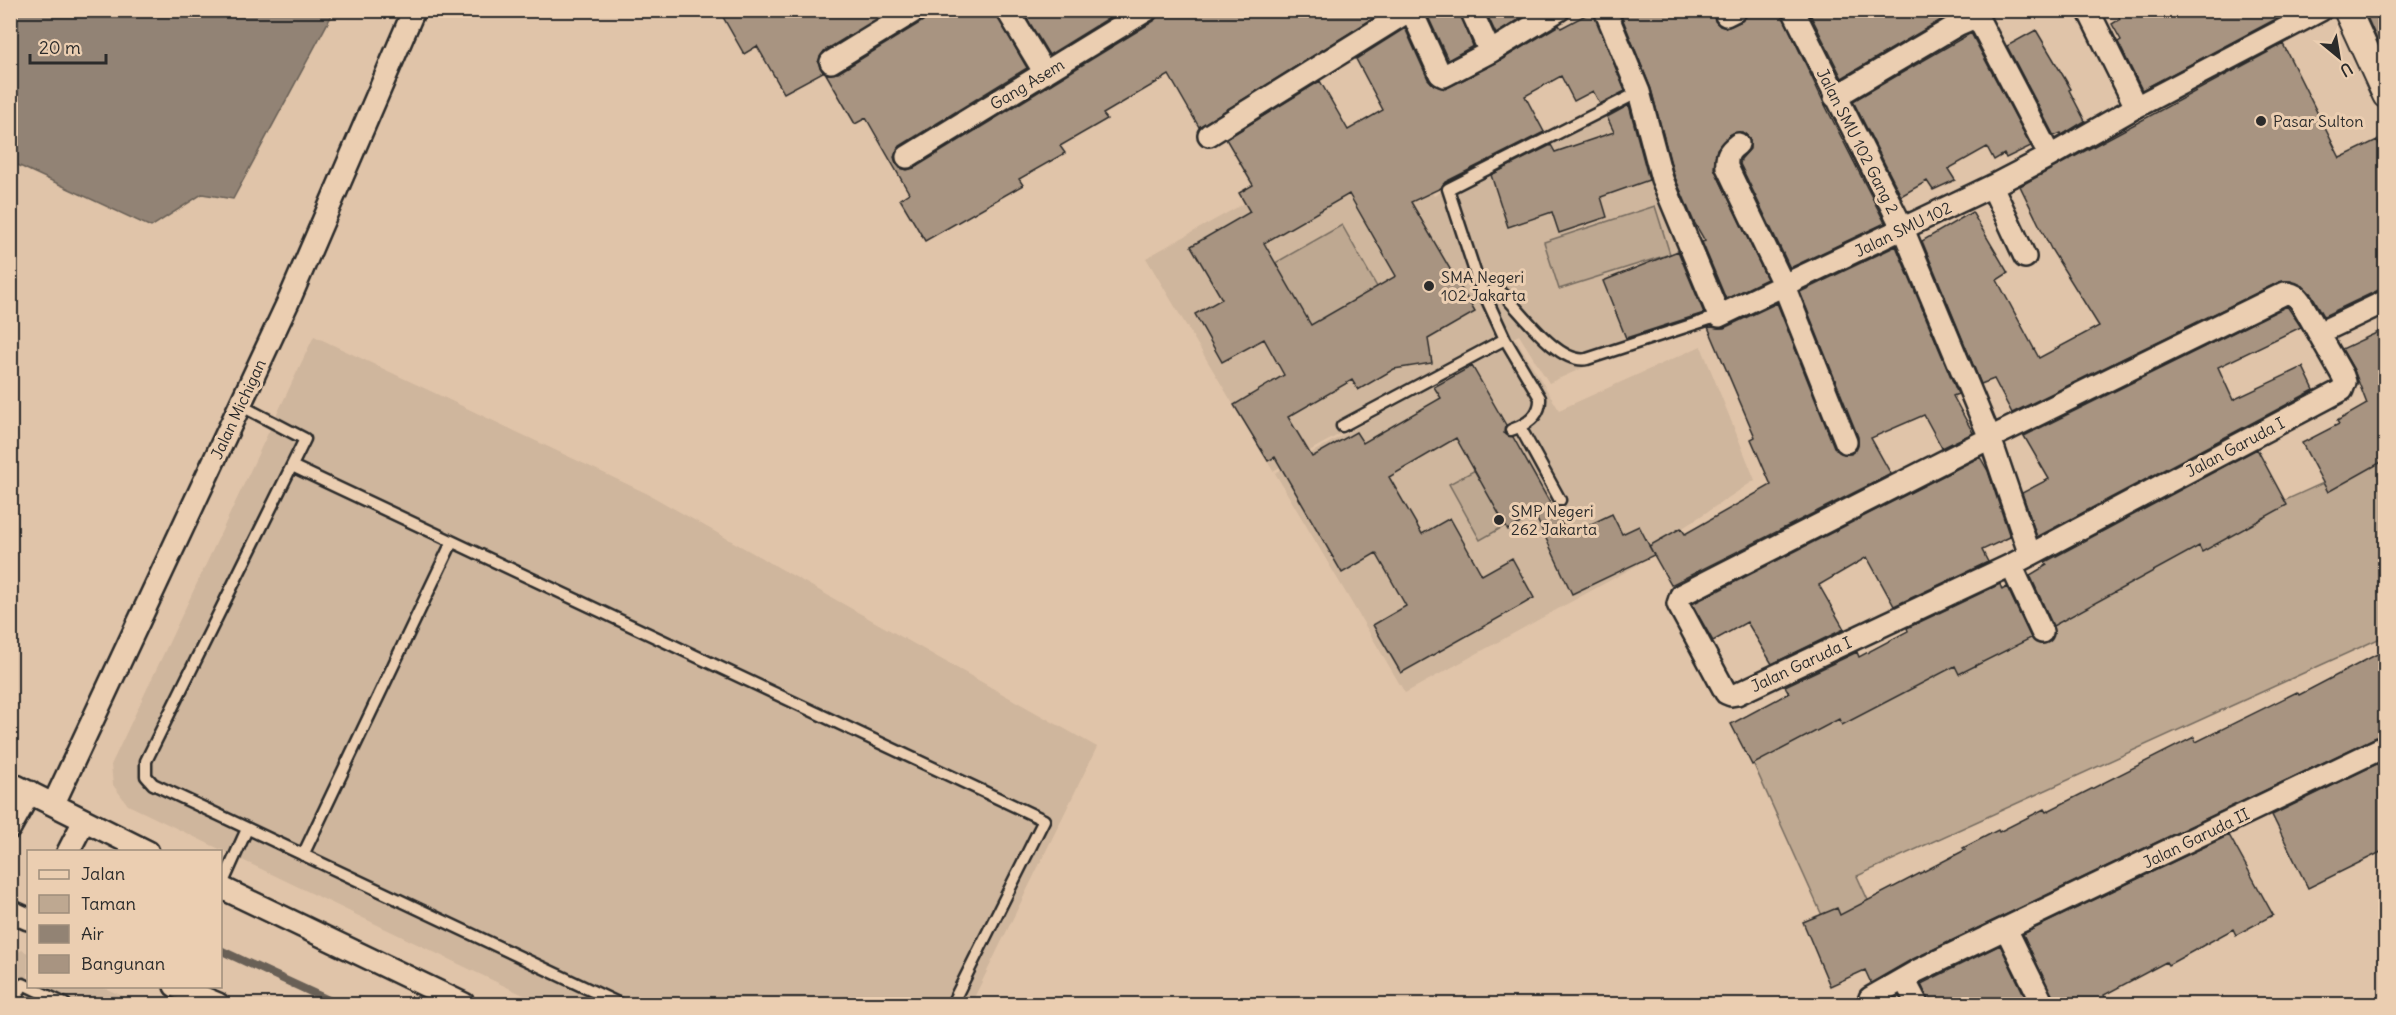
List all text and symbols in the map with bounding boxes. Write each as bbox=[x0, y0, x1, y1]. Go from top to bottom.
scale bar bbox=[30, 27, 106, 65]
north arrow bbox=[2309, 27, 2369, 87]
text: 20 m bbox=[39, 36, 81, 59]
street label: Gang Asem bbox=[986, 54, 1068, 114]
text: U bbox=[2337, 59, 2356, 81]
street label: Jalan SMU 102 Gang 2 bbox=[1813, 65, 1903, 217]
place label: Pasar Sulton bbox=[2273, 111, 2364, 131]
marker: Pasar Sulton bbox=[2254, 114, 2268, 128]
street label: Jalan SMU 102 bbox=[1851, 197, 1955, 261]
place label: SMA Negeri 102 Jakarta bbox=[1441, 267, 1526, 305]
marker: SMA Negeri 102 Jakarta bbox=[1422, 279, 1436, 293]
street label: Jalan Michigan bbox=[206, 356, 270, 462]
street label: Jalan Garuda I bbox=[2182, 413, 2288, 481]
place label: SMP Negeri 262 Jakarta bbox=[1511, 501, 1597, 539]
marker: SMP Negeri 262 Jakarta bbox=[1492, 513, 1506, 527]
street label: Jalan Garuda I bbox=[1747, 632, 1855, 696]
street label: Jalan Garuda II bbox=[2140, 804, 2252, 872]
legend bbox=[27, 850, 222, 988]
text: Jalan bbox=[81, 862, 125, 885]
text: Taman bbox=[81, 892, 136, 915]
text: Air bbox=[81, 922, 105, 945]
text: Bangunan bbox=[81, 952, 165, 975]

